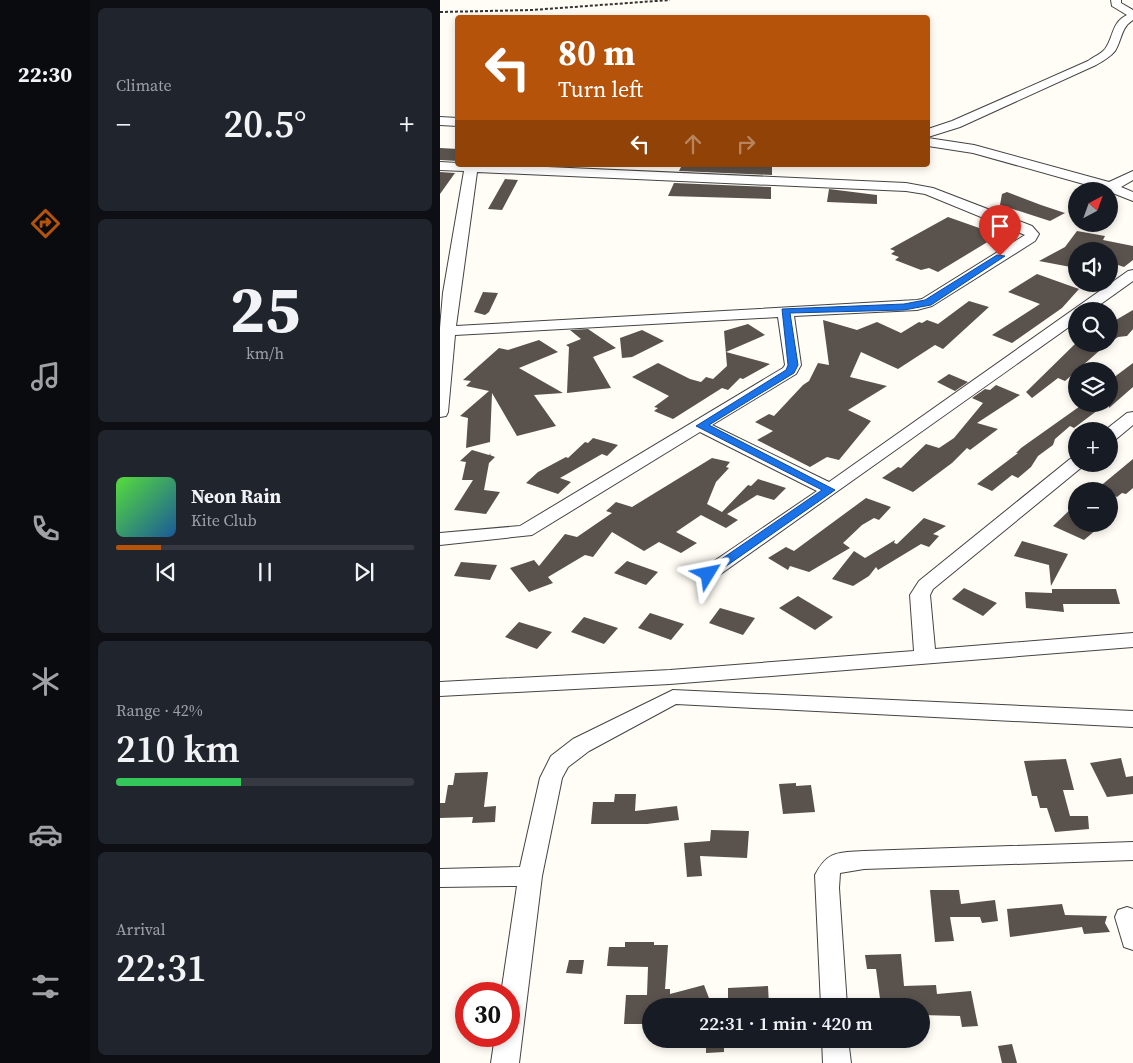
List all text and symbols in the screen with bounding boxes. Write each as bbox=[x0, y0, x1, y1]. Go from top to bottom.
text: 80 m bbox=[558, 29, 635, 77]
icon: left bbox=[475, 35, 540, 100]
text: 22:30 bbox=[18, 59, 72, 89]
text: Climate bbox=[116, 74, 172, 96]
text: Turn left bbox=[558, 74, 643, 104]
text: 20.5° bbox=[223, 98, 307, 150]
text: − bbox=[116, 105, 131, 143]
text: + bbox=[399, 105, 414, 143]
icon: left bbox=[626, 130, 654, 158]
icon: ahead bbox=[679, 130, 707, 158]
icon: right bbox=[732, 130, 760, 158]
north arrow bbox=[1068, 182, 1118, 232]
map controls bbox=[1068, 182, 1118, 532]
pin bbox=[979, 205, 1021, 256]
icon: directions bbox=[28, 206, 63, 241]
icon: arrive bbox=[986, 212, 1014, 240]
button: sound bbox=[1068, 242, 1118, 292]
text: 25 bbox=[230, 265, 300, 354]
button: search bbox=[1068, 302, 1118, 352]
text: km/h bbox=[246, 342, 284, 364]
icon: music bbox=[28, 359, 63, 394]
button: layers bbox=[1068, 362, 1118, 412]
button: + bbox=[1068, 422, 1118, 472]
button: − bbox=[1068, 482, 1118, 532]
text: Neon Rain bbox=[191, 483, 281, 509]
text: Kite Club bbox=[191, 509, 257, 531]
icon: phone bbox=[28, 511, 63, 546]
position arrow bbox=[681, 547, 733, 599]
icon: previous bbox=[152, 558, 180, 586]
icon: pause bbox=[251, 558, 279, 586]
icon: next bbox=[350, 558, 378, 586]
icon: climate bbox=[28, 664, 63, 699]
text: Range · 42% bbox=[116, 699, 203, 721]
text: 210 km bbox=[116, 723, 240, 775]
icon: car bbox=[28, 817, 63, 852]
text: Arrival bbox=[116, 918, 165, 940]
text: 22:31 bbox=[116, 942, 206, 994]
icon: filters bbox=[28, 969, 63, 1004]
speed limit sign: 30 bbox=[455, 982, 520, 1047]
text: 22:31 · 1 min · 420 m bbox=[699, 1010, 873, 1036]

